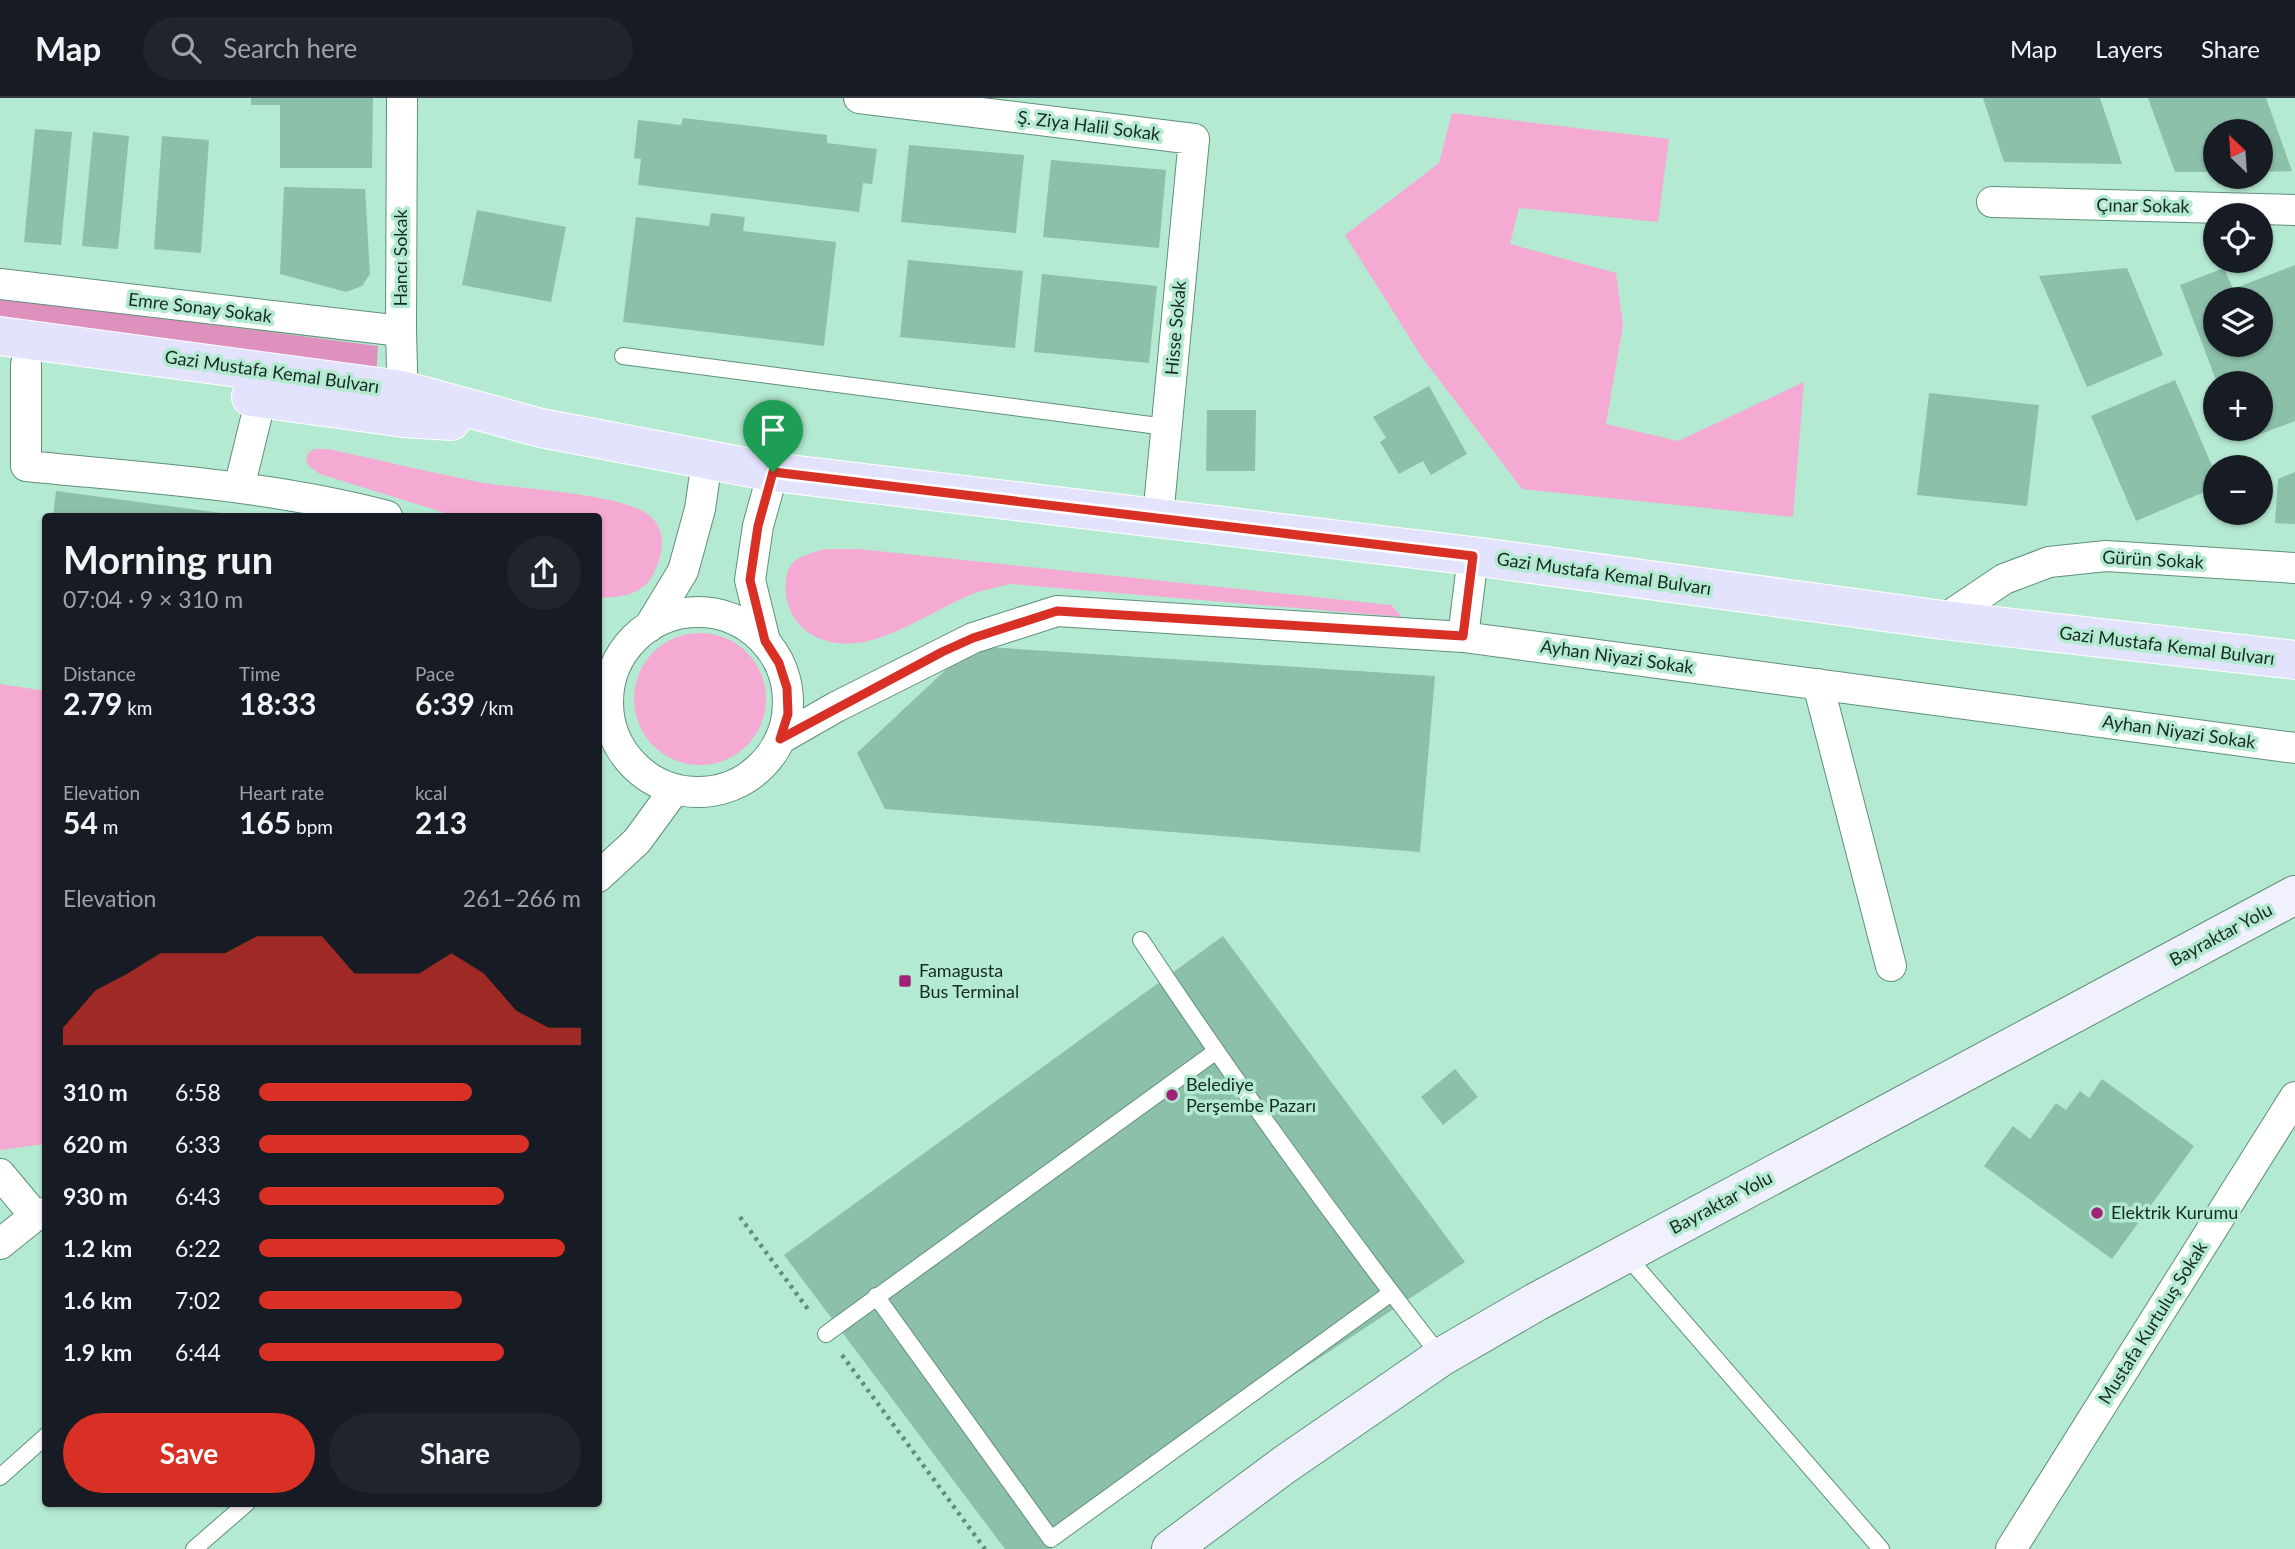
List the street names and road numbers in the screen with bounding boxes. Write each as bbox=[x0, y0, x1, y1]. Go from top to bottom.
street label: Ş. Ziya Halil Sokak bbox=[1017, 105, 1162, 145]
street label: Çınar Sokak bbox=[2096, 193, 2191, 217]
street label: Hancı Sokak bbox=[389, 209, 411, 307]
street label: Hisse Sokak bbox=[1160, 279, 1190, 376]
street label: Emre Sonay Sokak bbox=[127, 287, 274, 327]
street label: Gazi Mustafa Kemal Bulvarı bbox=[163, 345, 381, 397]
street label: Gürün Sokak bbox=[2102, 545, 2205, 573]
street label: Gazi Mustafa Kemal Bulvarı bbox=[1495, 547, 1713, 599]
street label: Gazi Mustafa Kemal Bulvarı bbox=[2058, 621, 2276, 669]
street label: Ayhan Niyazi Sokak bbox=[1539, 634, 1696, 678]
street label: Ayhan Niyazi Sokak bbox=[2101, 709, 2258, 753]
street label: Bayraktar Yolu bbox=[2165, 898, 2276, 970]
street label: Bayraktar Yolu bbox=[1665, 1166, 1776, 1238]
street label: Mustafa Kurtuluş Sokak bbox=[2093, 1236, 2212, 1408]

